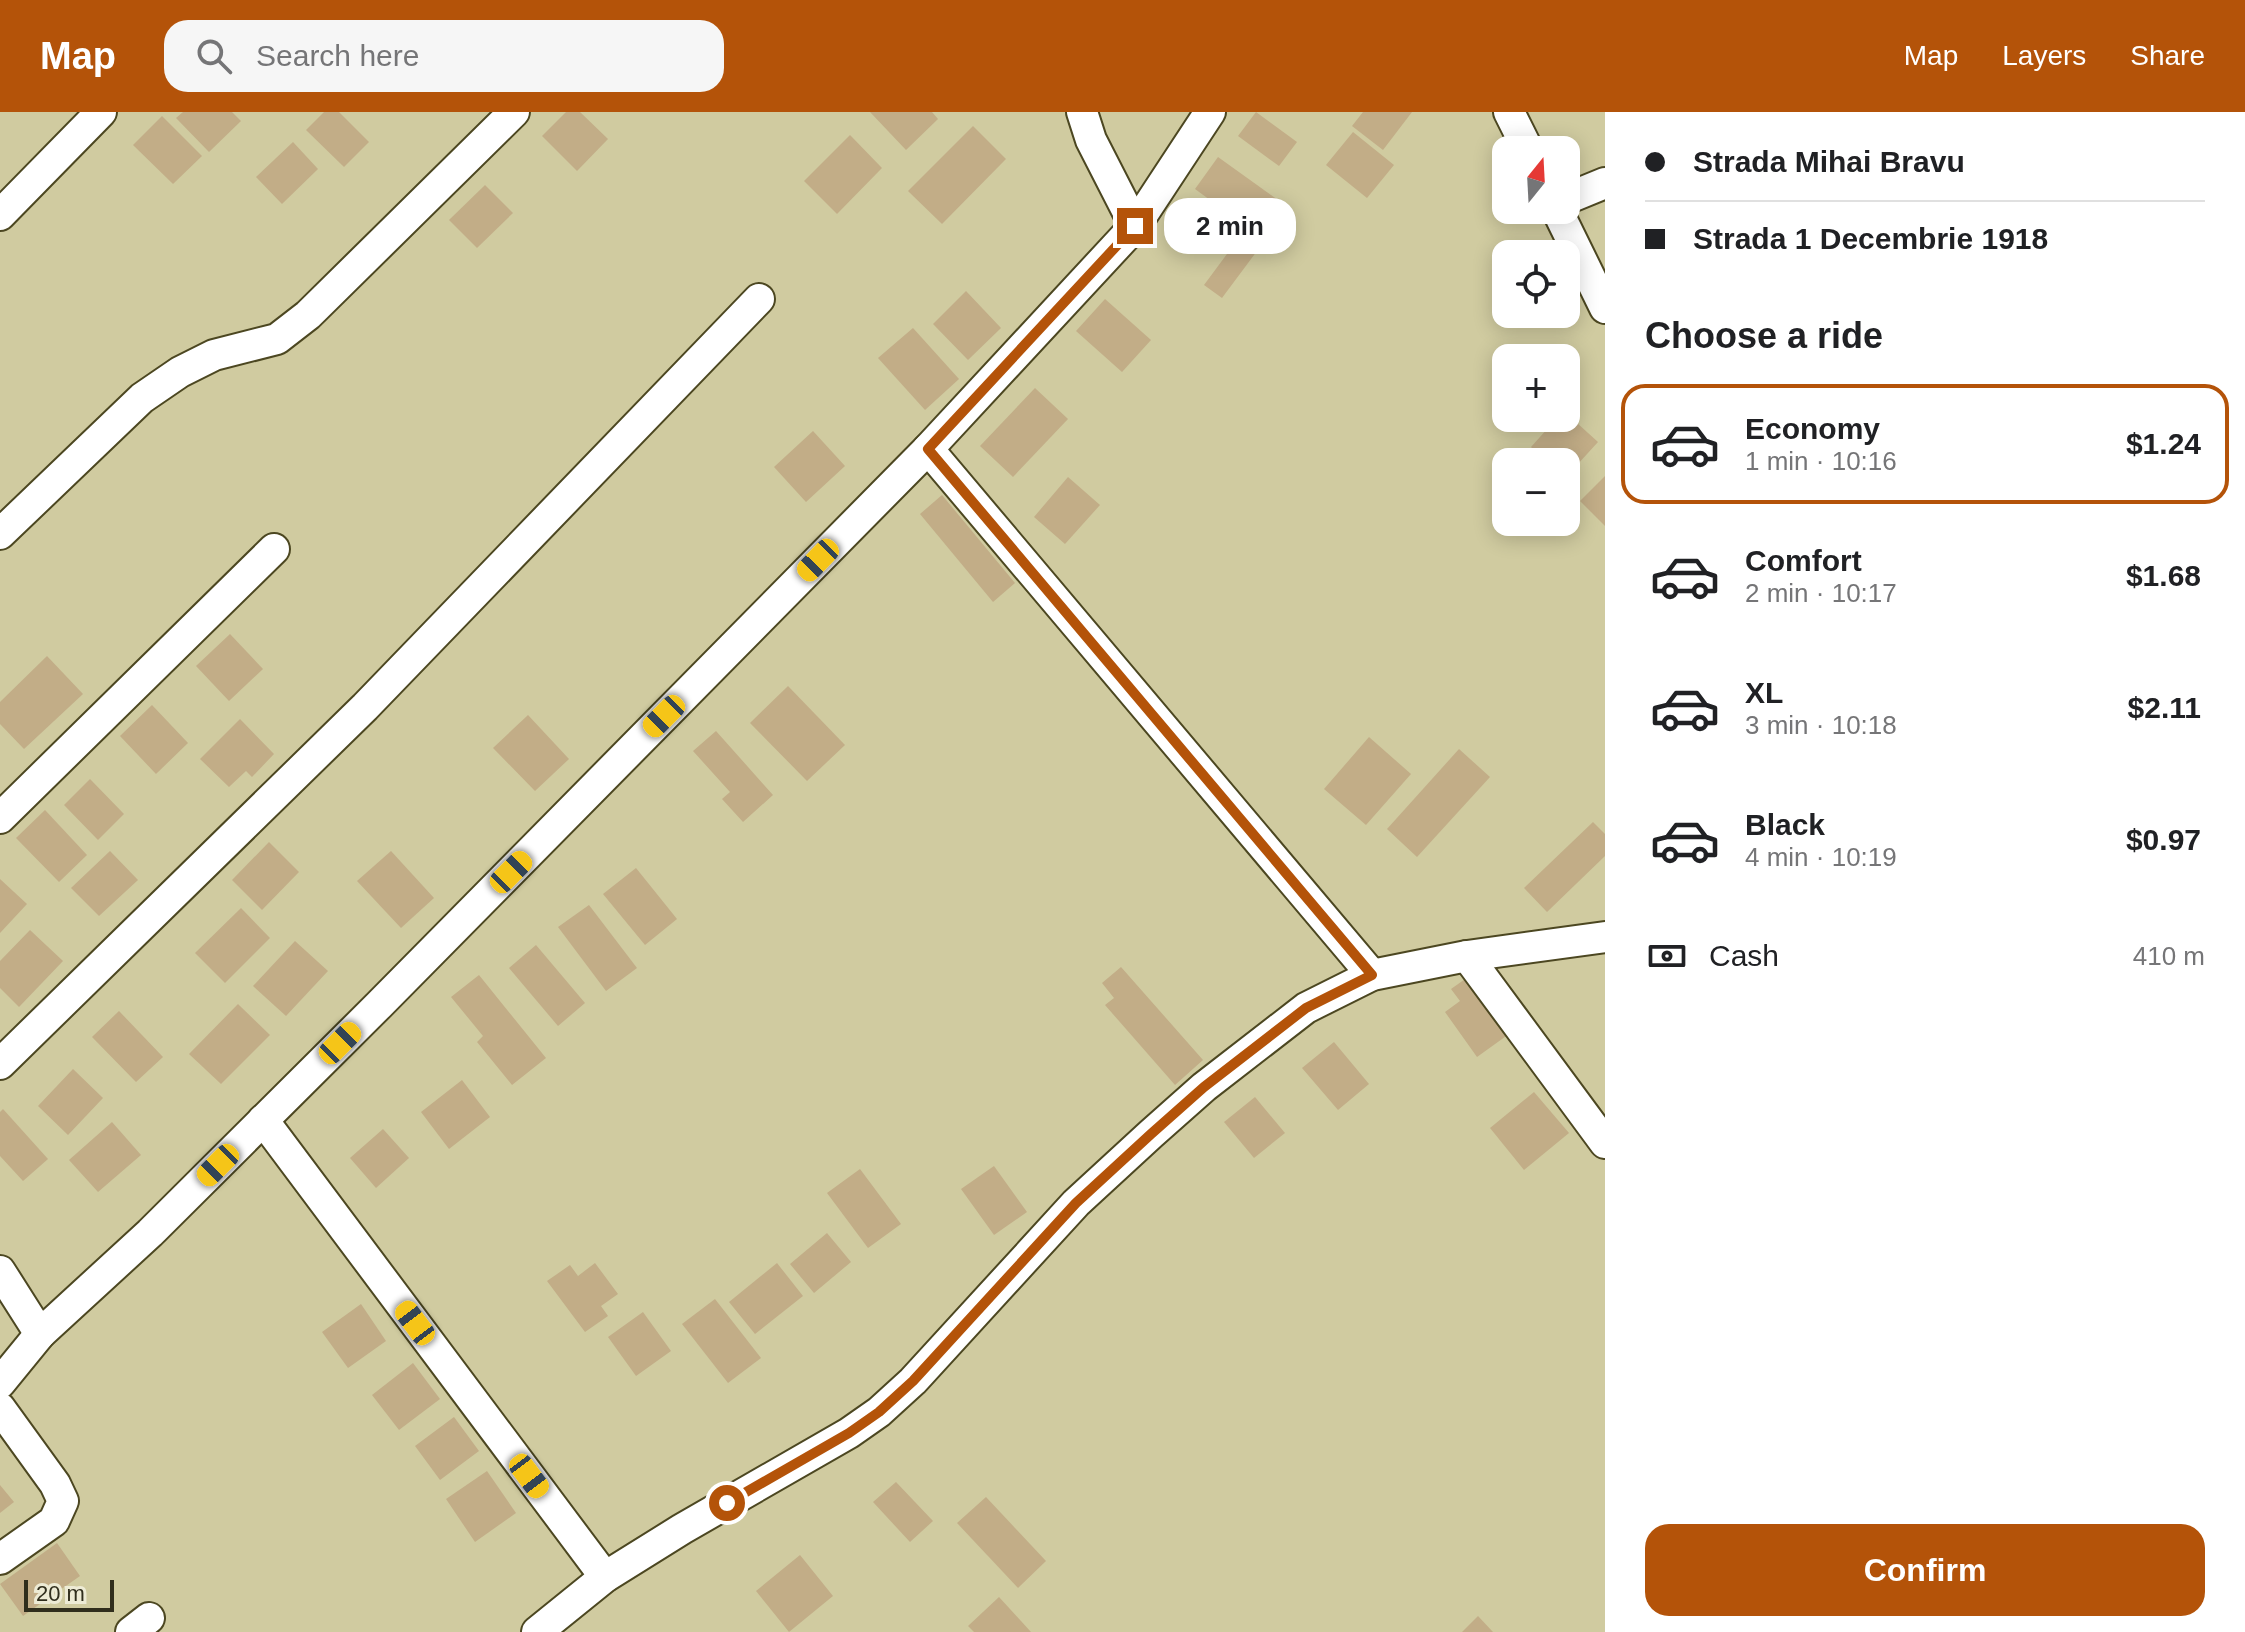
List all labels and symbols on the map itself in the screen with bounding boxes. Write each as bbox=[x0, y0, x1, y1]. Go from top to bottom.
north arrow bbox=[1492, 136, 1580, 224]
callout: 2 min bbox=[1163, 198, 1295, 254]
route end bbox=[1117, 208, 1153, 244]
car bbox=[793, 534, 843, 586]
car bbox=[639, 691, 689, 741]
car bbox=[486, 847, 536, 897]
car bbox=[315, 1018, 365, 1068]
car bbox=[193, 1140, 243, 1190]
car bbox=[391, 1297, 439, 1349]
car bbox=[505, 1450, 553, 1502]
route start bbox=[709, 1485, 745, 1521]
scale bar bbox=[24, 1576, 114, 1612]

